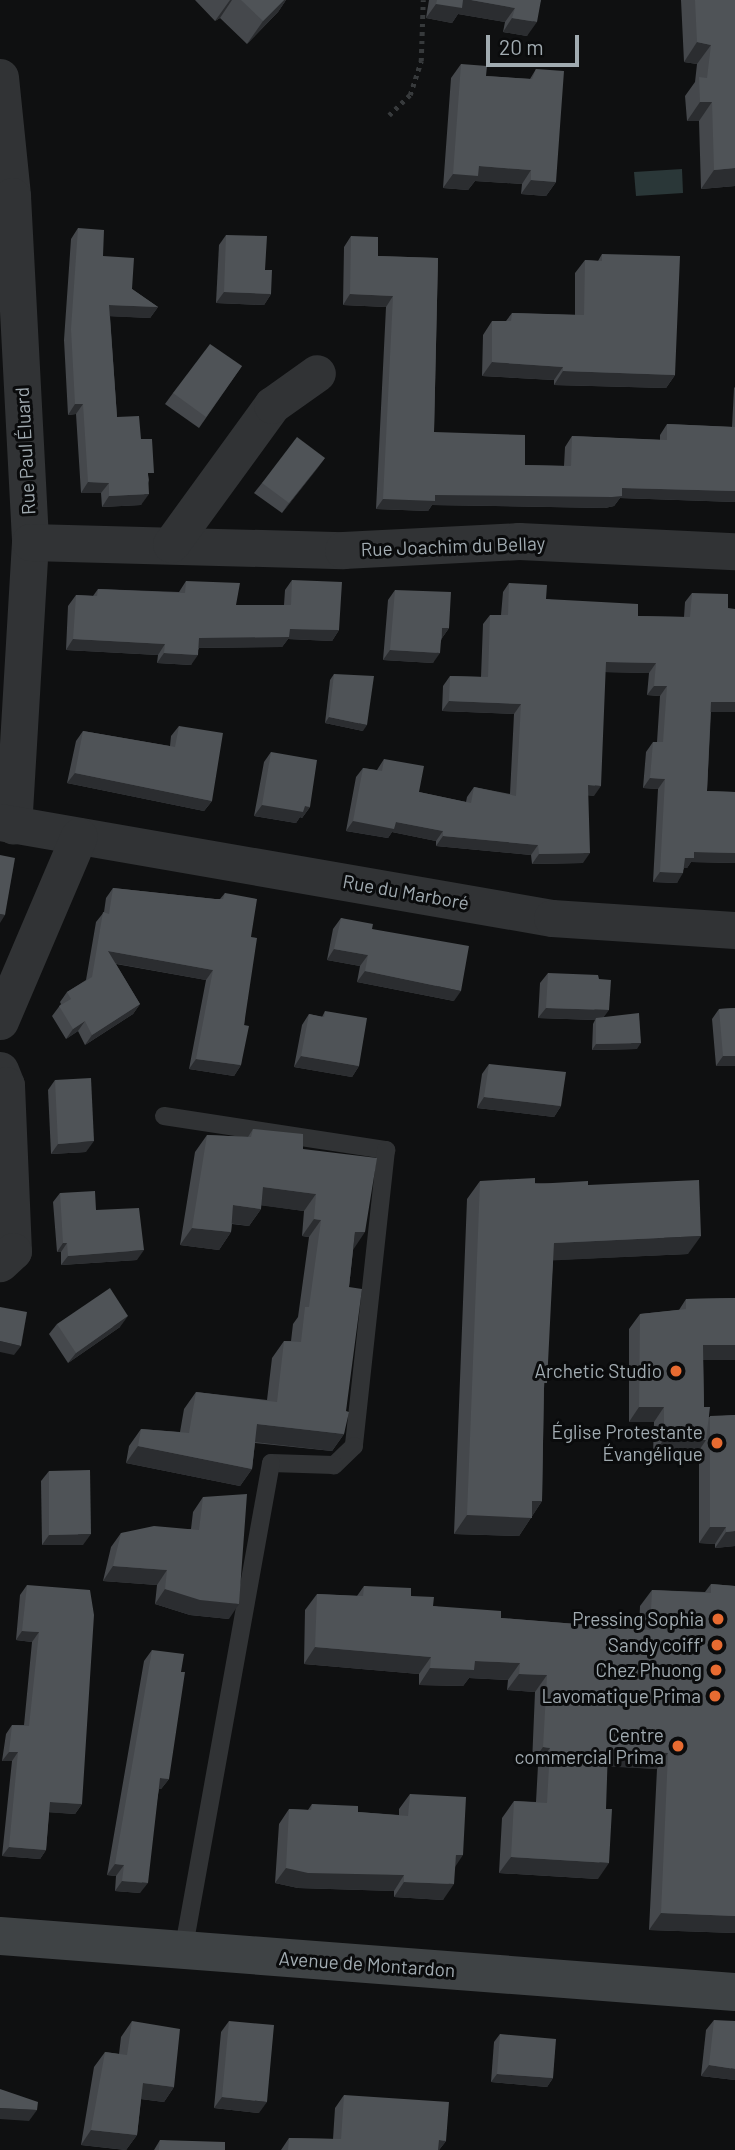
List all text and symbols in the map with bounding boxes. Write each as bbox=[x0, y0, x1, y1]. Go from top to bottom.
scale bar bbox=[490, 21, 583, 65]
text: 20 m bbox=[499, 34, 544, 59]
street label: Rue Paul Éluard bbox=[10, 387, 40, 515]
street label: Rue Joachim du Bellay bbox=[360, 531, 546, 561]
street label: Rue du Marboré bbox=[341, 870, 471, 914]
place label: Archetic Studio bbox=[534, 1360, 662, 1382]
marker: Archetic Studio bbox=[668, 1363, 684, 1379]
place label: Église Protestante Évangélique bbox=[551, 1421, 703, 1465]
marker: Église Protestante Évangélique bbox=[709, 1435, 725, 1451]
place label: Pressing Sophia bbox=[572, 1608, 704, 1630]
marker: Pressing Sophia bbox=[710, 1611, 726, 1627]
place label: Sandy coiff' bbox=[608, 1634, 703, 1656]
marker: Sandy coiff' bbox=[709, 1637, 725, 1653]
place label: Chez Phuong bbox=[596, 1659, 702, 1681]
marker: Chez Phuong bbox=[708, 1662, 724, 1678]
place label: Lavomatique Prima bbox=[541, 1685, 701, 1707]
marker: Lavomatique Prima bbox=[707, 1688, 723, 1704]
place label: Centre commercial Prima bbox=[515, 1724, 664, 1768]
marker: Centre commercial Prima bbox=[670, 1738, 686, 1754]
street label: Avenue de Montardon bbox=[278, 1946, 456, 1982]

